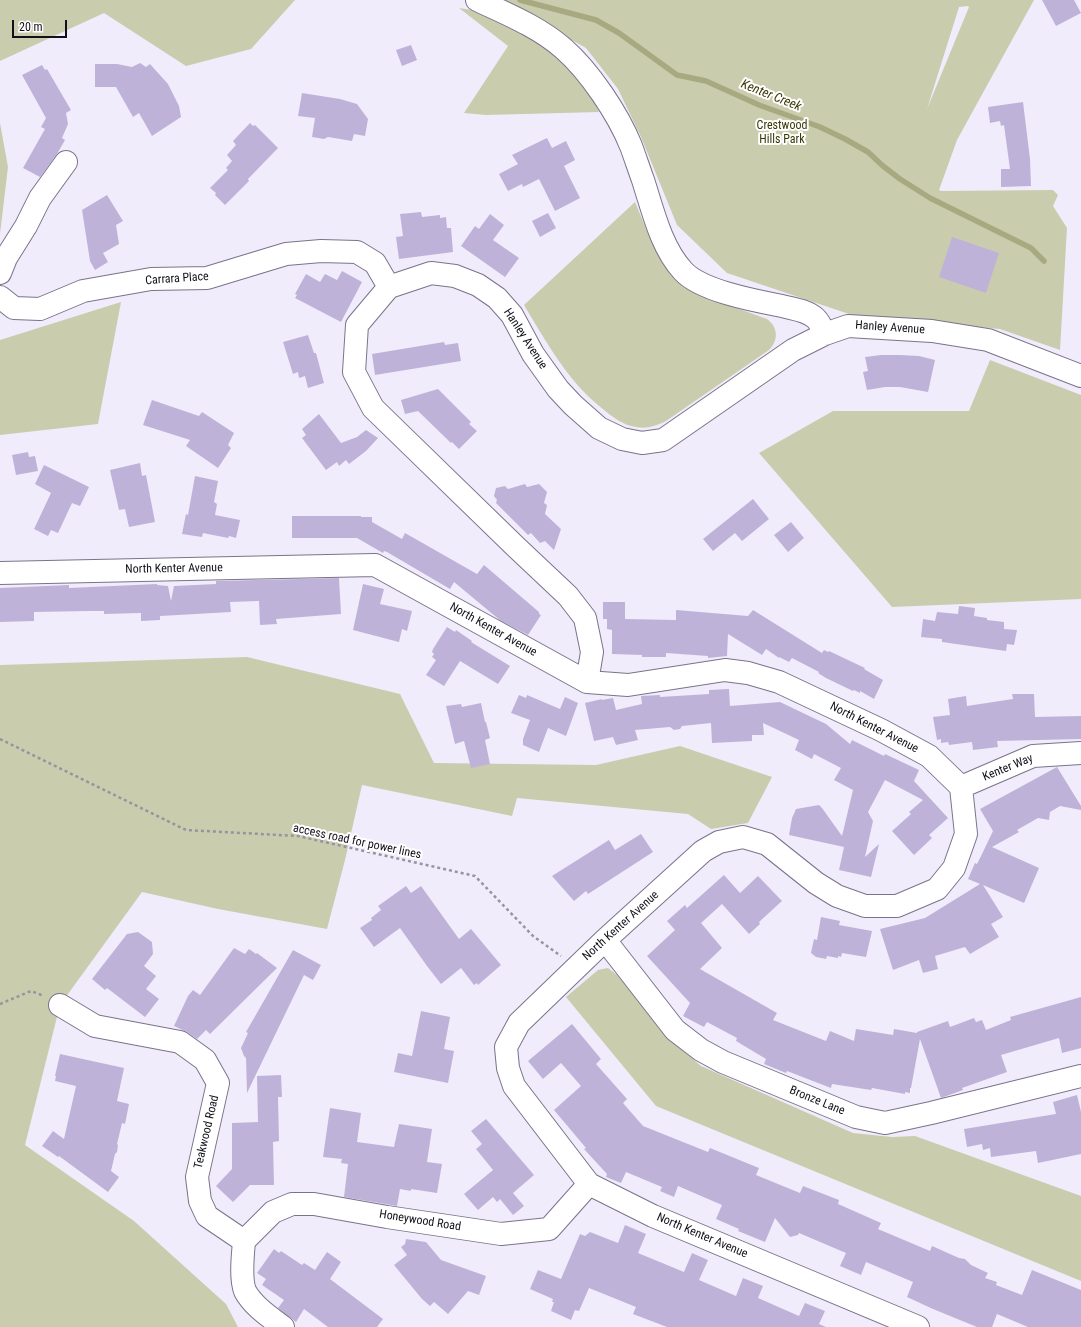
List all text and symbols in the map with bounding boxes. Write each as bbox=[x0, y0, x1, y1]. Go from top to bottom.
scale bar bbox=[14, 12, 69, 38]
text: 20 m bbox=[19, 20, 43, 34]
water label: Kenter Creek bbox=[739, 77, 803, 115]
park label: Crestwood Hills Park bbox=[757, 119, 807, 147]
street label: Carrara Place bbox=[145, 270, 209, 288]
street label: Hanley Avenue bbox=[500, 306, 550, 372]
street label: Hanley Avenue bbox=[855, 318, 925, 338]
street label: North Kenter Avenue bbox=[125, 561, 223, 577]
street label: North Kenter Avenue bbox=[447, 600, 539, 660]
street label: North Kenter Avenue bbox=[827, 699, 921, 757]
street label: Kenter Way bbox=[981, 751, 1035, 785]
street label: access road for power lines bbox=[292, 821, 422, 863]
street label: North Kenter Avenue bbox=[580, 888, 662, 964]
street label: Bronze Lane bbox=[787, 1083, 847, 1119]
street label: Teakwood Road bbox=[192, 1094, 222, 1170]
street label: Honeywood Road bbox=[378, 1207, 462, 1235]
street label: North Kenter Avenue bbox=[654, 1210, 750, 1262]

